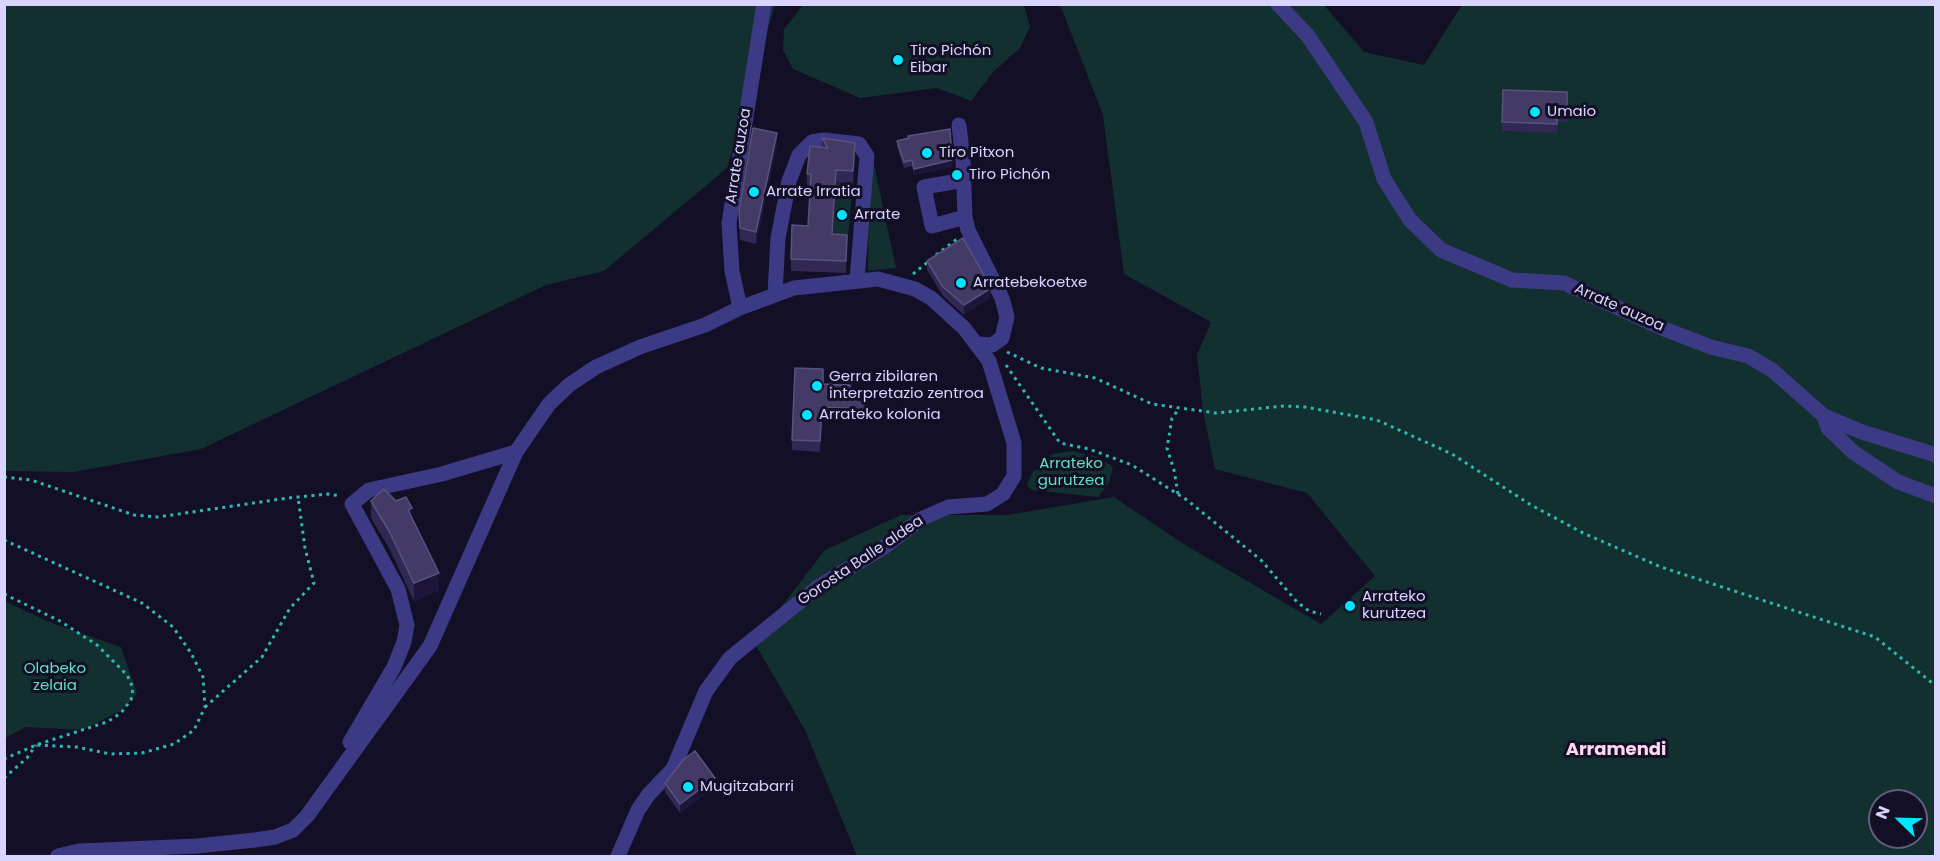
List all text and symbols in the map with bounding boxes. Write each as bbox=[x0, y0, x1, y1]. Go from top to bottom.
place label: Tiro Pichón Eibar bbox=[910, 42, 991, 77]
marker: Tiro Pichón Eibar bbox=[891, 53, 905, 67]
place label: Umaio bbox=[1547, 103, 1596, 121]
marker: Umaio bbox=[1528, 105, 1542, 119]
street label: Arrate auzoa bbox=[723, 107, 755, 205]
place label: Tiro Pitxon bbox=[939, 144, 1014, 162]
marker: Tiro Pitxon bbox=[920, 146, 934, 160]
place label: Tiro Pichón bbox=[969, 166, 1050, 184]
marker: Tiro Pichón bbox=[950, 168, 964, 182]
place label: Arrate Irratia bbox=[766, 183, 861, 201]
marker: Arrate Irratia bbox=[747, 185, 761, 199]
place label: Arrate bbox=[854, 206, 900, 224]
marker: Arrate bbox=[835, 208, 849, 222]
place label: Arratebekoetxe bbox=[973, 274, 1087, 292]
marker: Arratebekoetxe bbox=[954, 276, 968, 290]
street label: Arrate auzoa bbox=[1571, 280, 1667, 336]
place label: Gerra zibilaren interpretazio zentroa bbox=[829, 368, 984, 403]
marker: Gerra zibilaren interpretazio zentroa bbox=[810, 379, 824, 393]
place label: Arrateko kolonia bbox=[819, 406, 941, 424]
marker: Arrateko kolonia bbox=[800, 408, 814, 422]
park label: Arrateko gurutzea bbox=[1038, 455, 1104, 490]
street label: Gorosta Balle aldea bbox=[795, 512, 927, 610]
place label: Arrateko kurutzea bbox=[1362, 588, 1426, 623]
marker: Arrateko kurutzea bbox=[1343, 599, 1357, 613]
park label: Olabeko zelaia bbox=[24, 660, 86, 695]
district label: Arramendi bbox=[1566, 739, 1666, 761]
place label: Mugitzabarri bbox=[700, 778, 794, 796]
marker: Mugitzabarri bbox=[681, 780, 695, 794]
north arrow bbox=[1868, 789, 1928, 849]
text: N bbox=[1870, 803, 1896, 823]

